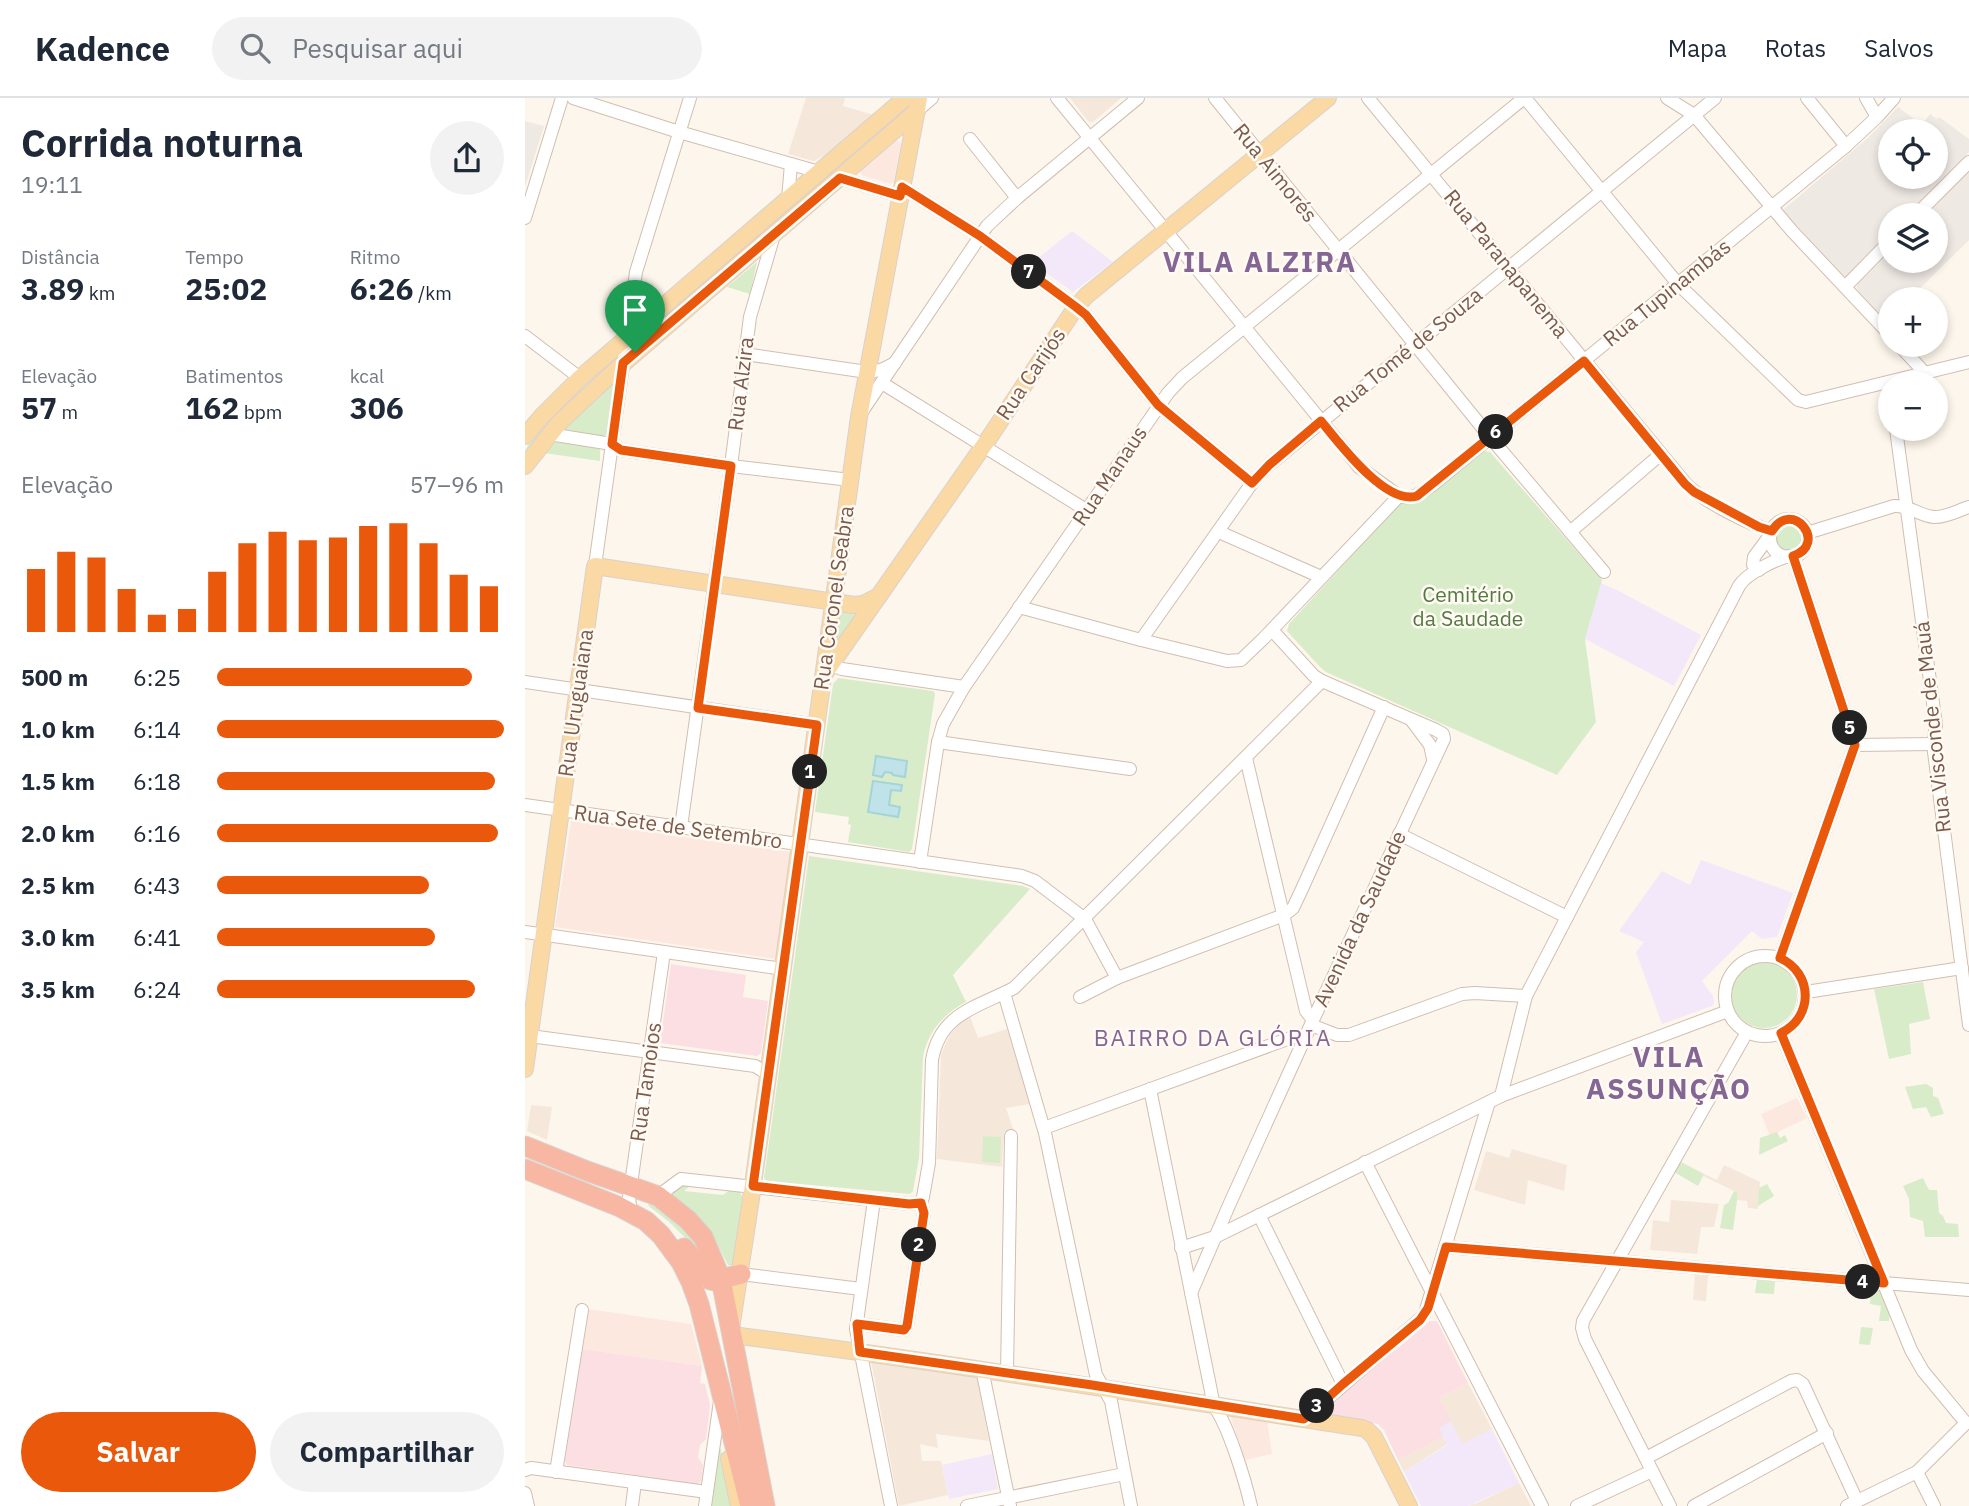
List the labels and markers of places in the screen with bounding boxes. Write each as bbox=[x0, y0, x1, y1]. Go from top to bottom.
pin: 7 bbox=[1011, 254, 1047, 290]
pin bbox=[605, 280, 665, 352]
pin: 6 bbox=[1479, 414, 1513, 450]
pin: 5 bbox=[1833, 710, 1867, 746]
pin: 1 bbox=[793, 754, 827, 790]
pin: 2 bbox=[901, 1228, 937, 1262]
pin: 4 bbox=[1845, 1264, 1881, 1300]
pin: 3 bbox=[1299, 1388, 1335, 1424]

